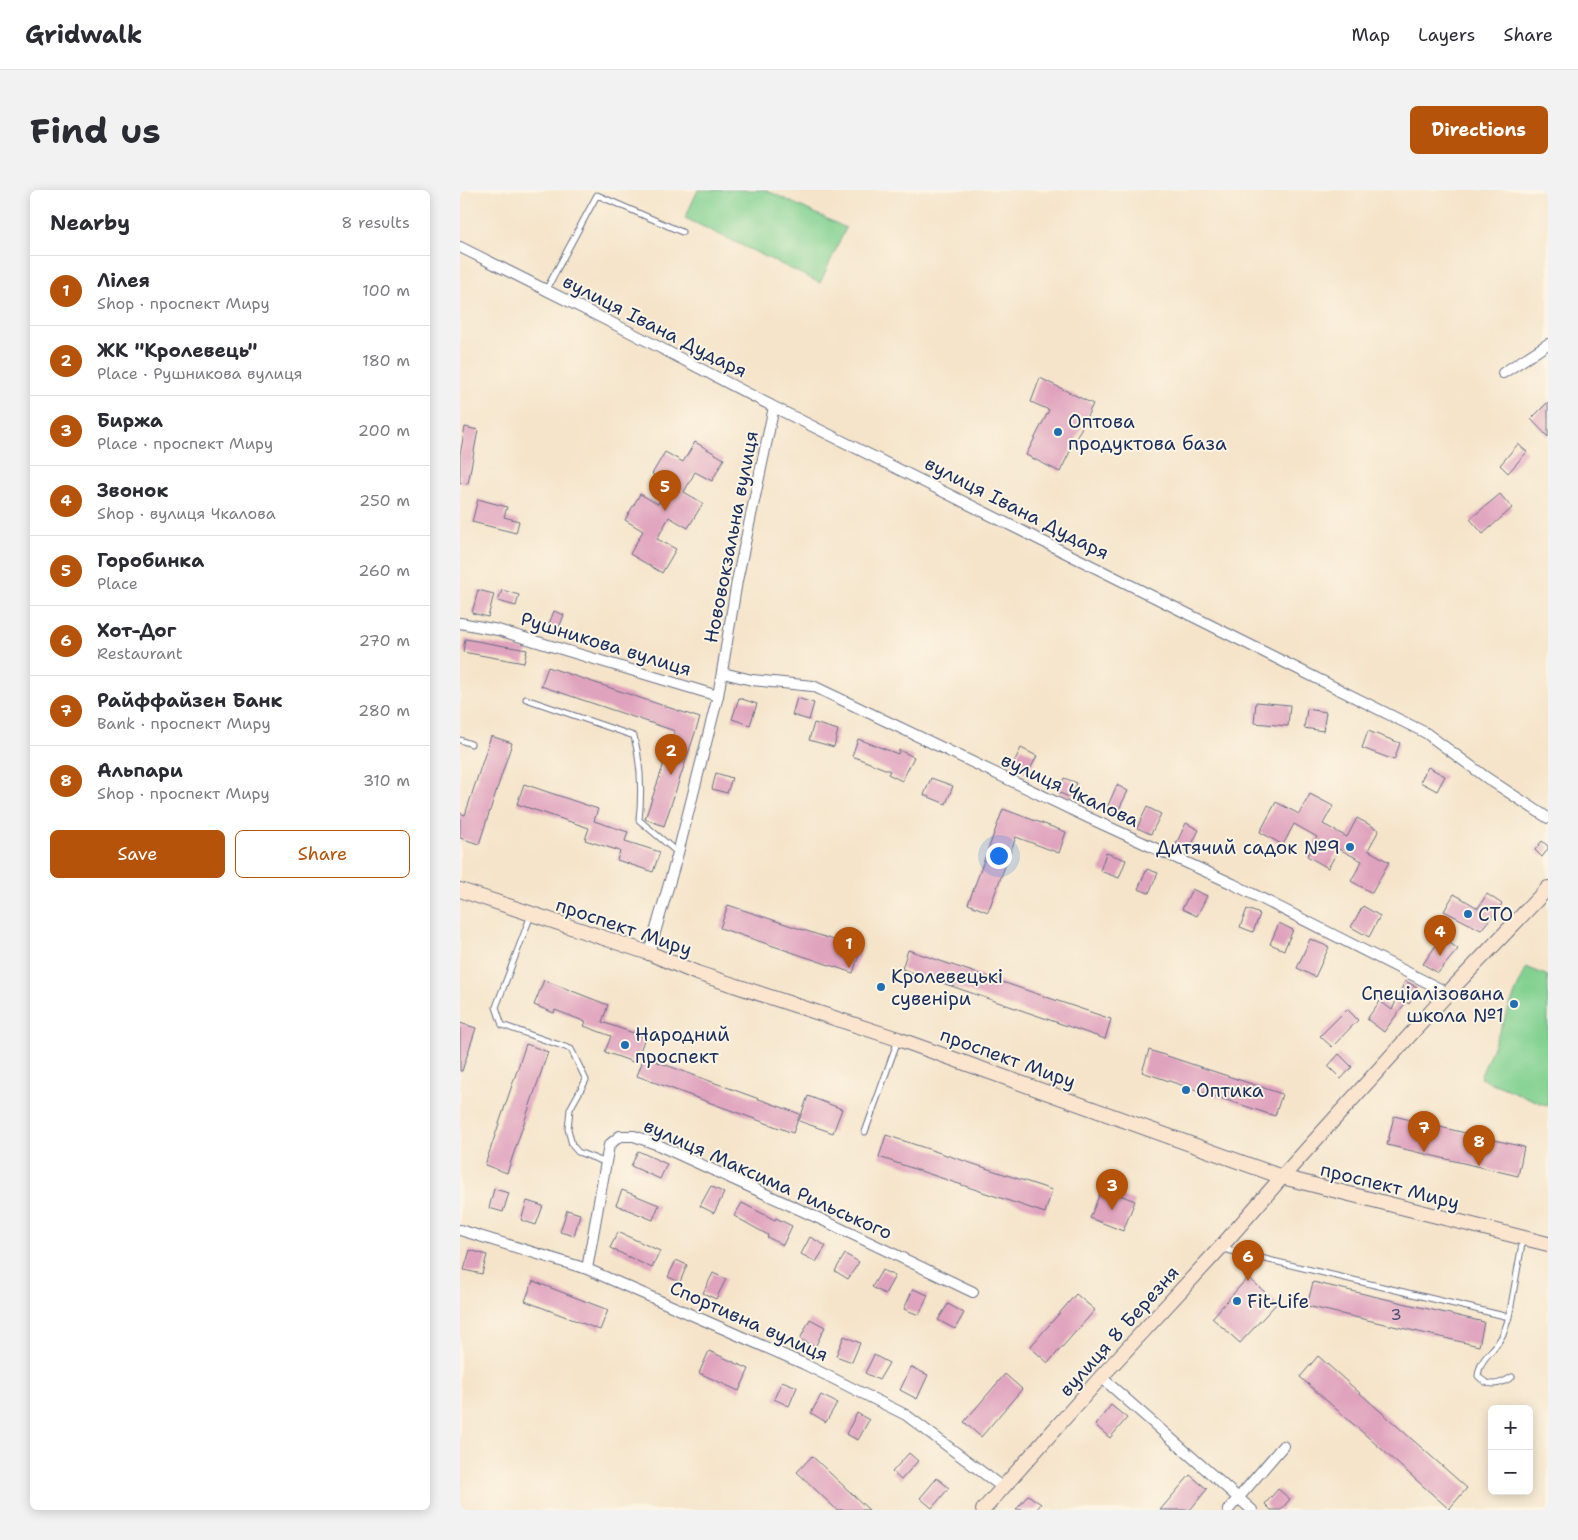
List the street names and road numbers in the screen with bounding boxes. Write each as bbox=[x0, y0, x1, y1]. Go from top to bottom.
street label: вулиця Івана Дударя bbox=[558, 269, 752, 383]
street label: Нововокзальна вулиця bbox=[698, 429, 764, 645]
street label: вулиця Івана Дударя bbox=[920, 451, 1114, 565]
street label: Рушникова вулиця bbox=[517, 606, 695, 682]
street label: вулиця Чкалова bbox=[997, 747, 1143, 833]
street label: проспект Миру bbox=[553, 892, 695, 962]
street label: проспект Миру bbox=[937, 1022, 1079, 1094]
street label: вулиця Максима Рильського bbox=[640, 1113, 896, 1245]
street label: проспект Миру bbox=[1318, 1157, 1462, 1215]
street label: вулиця 8 Березня bbox=[1054, 1260, 1184, 1402]
street label: Спортивна вулиця bbox=[666, 1275, 832, 1367]

